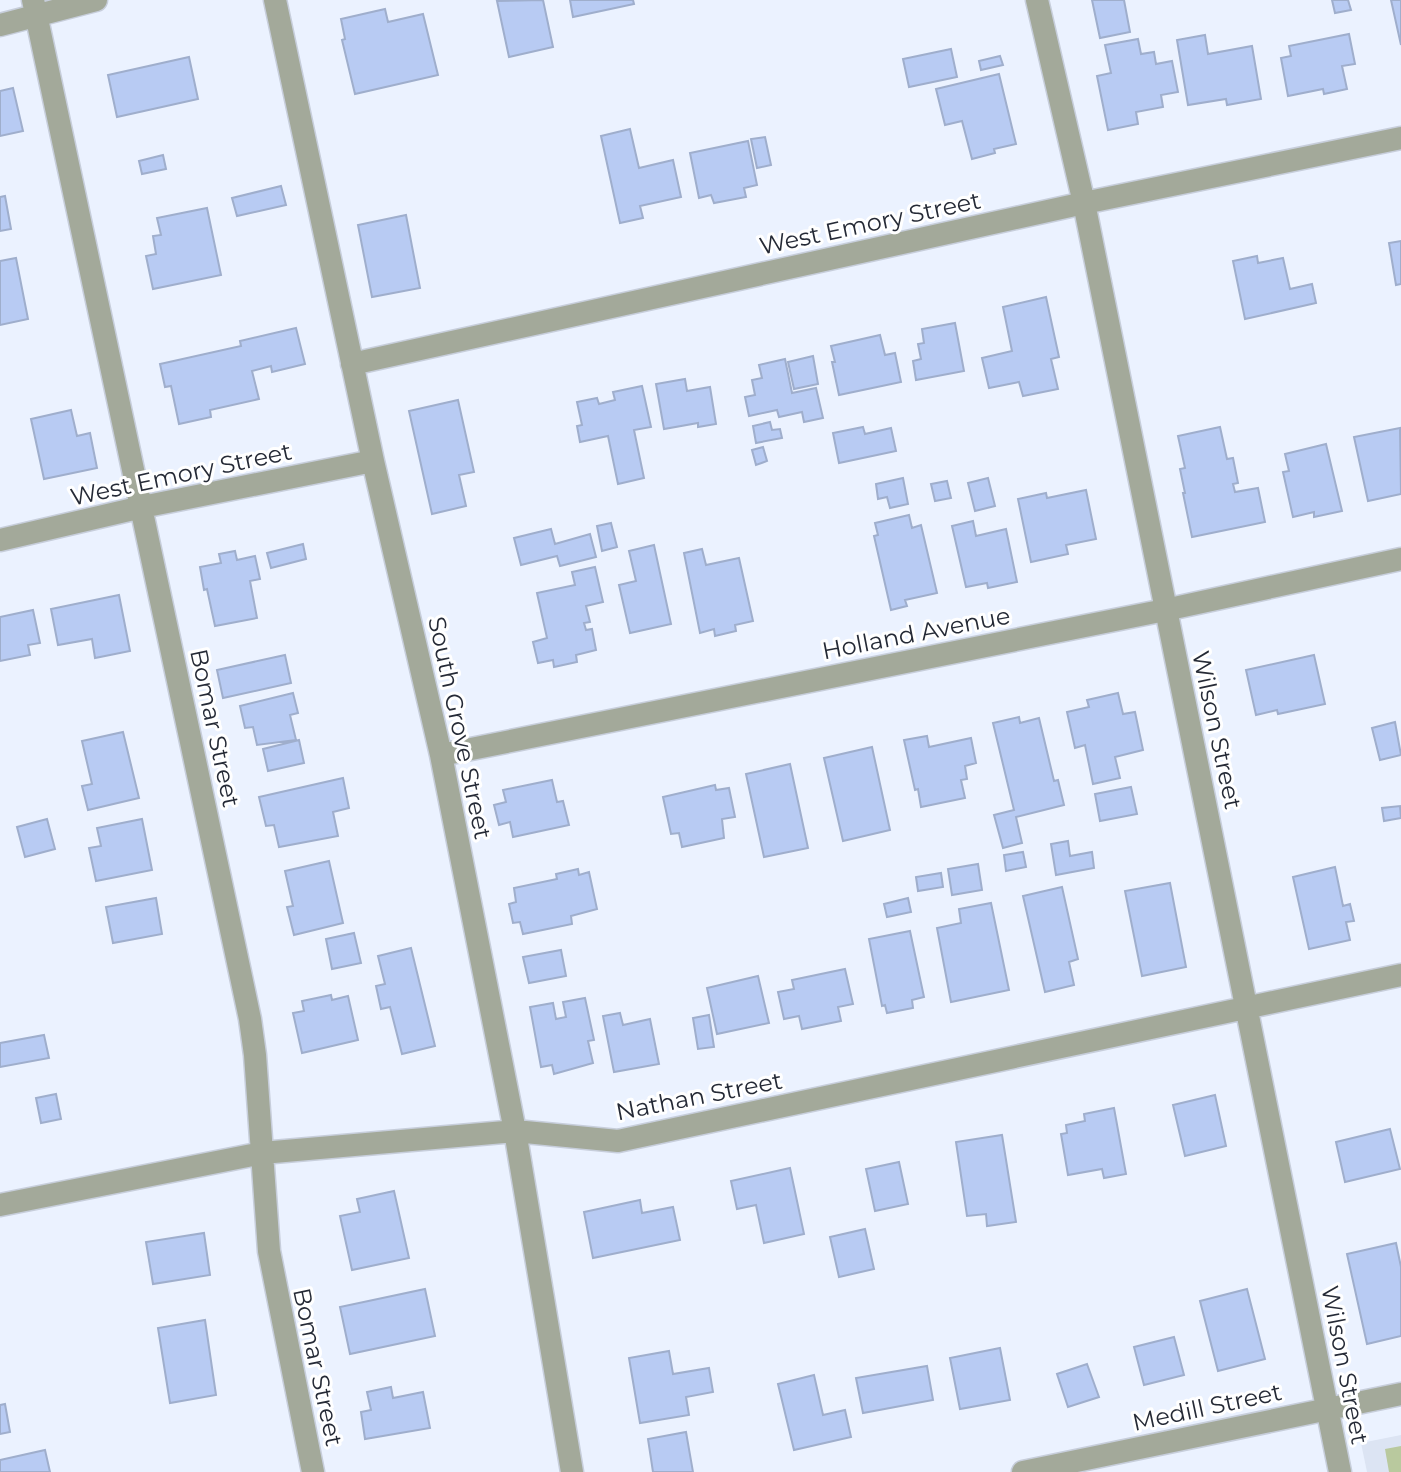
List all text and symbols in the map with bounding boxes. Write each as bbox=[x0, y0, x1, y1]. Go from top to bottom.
street label: West Emory Street bbox=[757, 185, 984, 261]
street label: West Emory Street bbox=[68, 436, 295, 512]
street label: Holland Avenue bbox=[819, 601, 1013, 665]
street label: South Grove Street bbox=[422, 614, 498, 842]
street label: Bomar Street bbox=[184, 646, 246, 810]
street label: Wilson Street bbox=[1186, 648, 1248, 812]
street label: Nathan Street bbox=[613, 1066, 785, 1126]
street label: Wilson Street bbox=[1315, 1283, 1375, 1447]
street label: Bomar Street bbox=[287, 1285, 349, 1449]
street label: Medill Street bbox=[1130, 1377, 1285, 1437]

